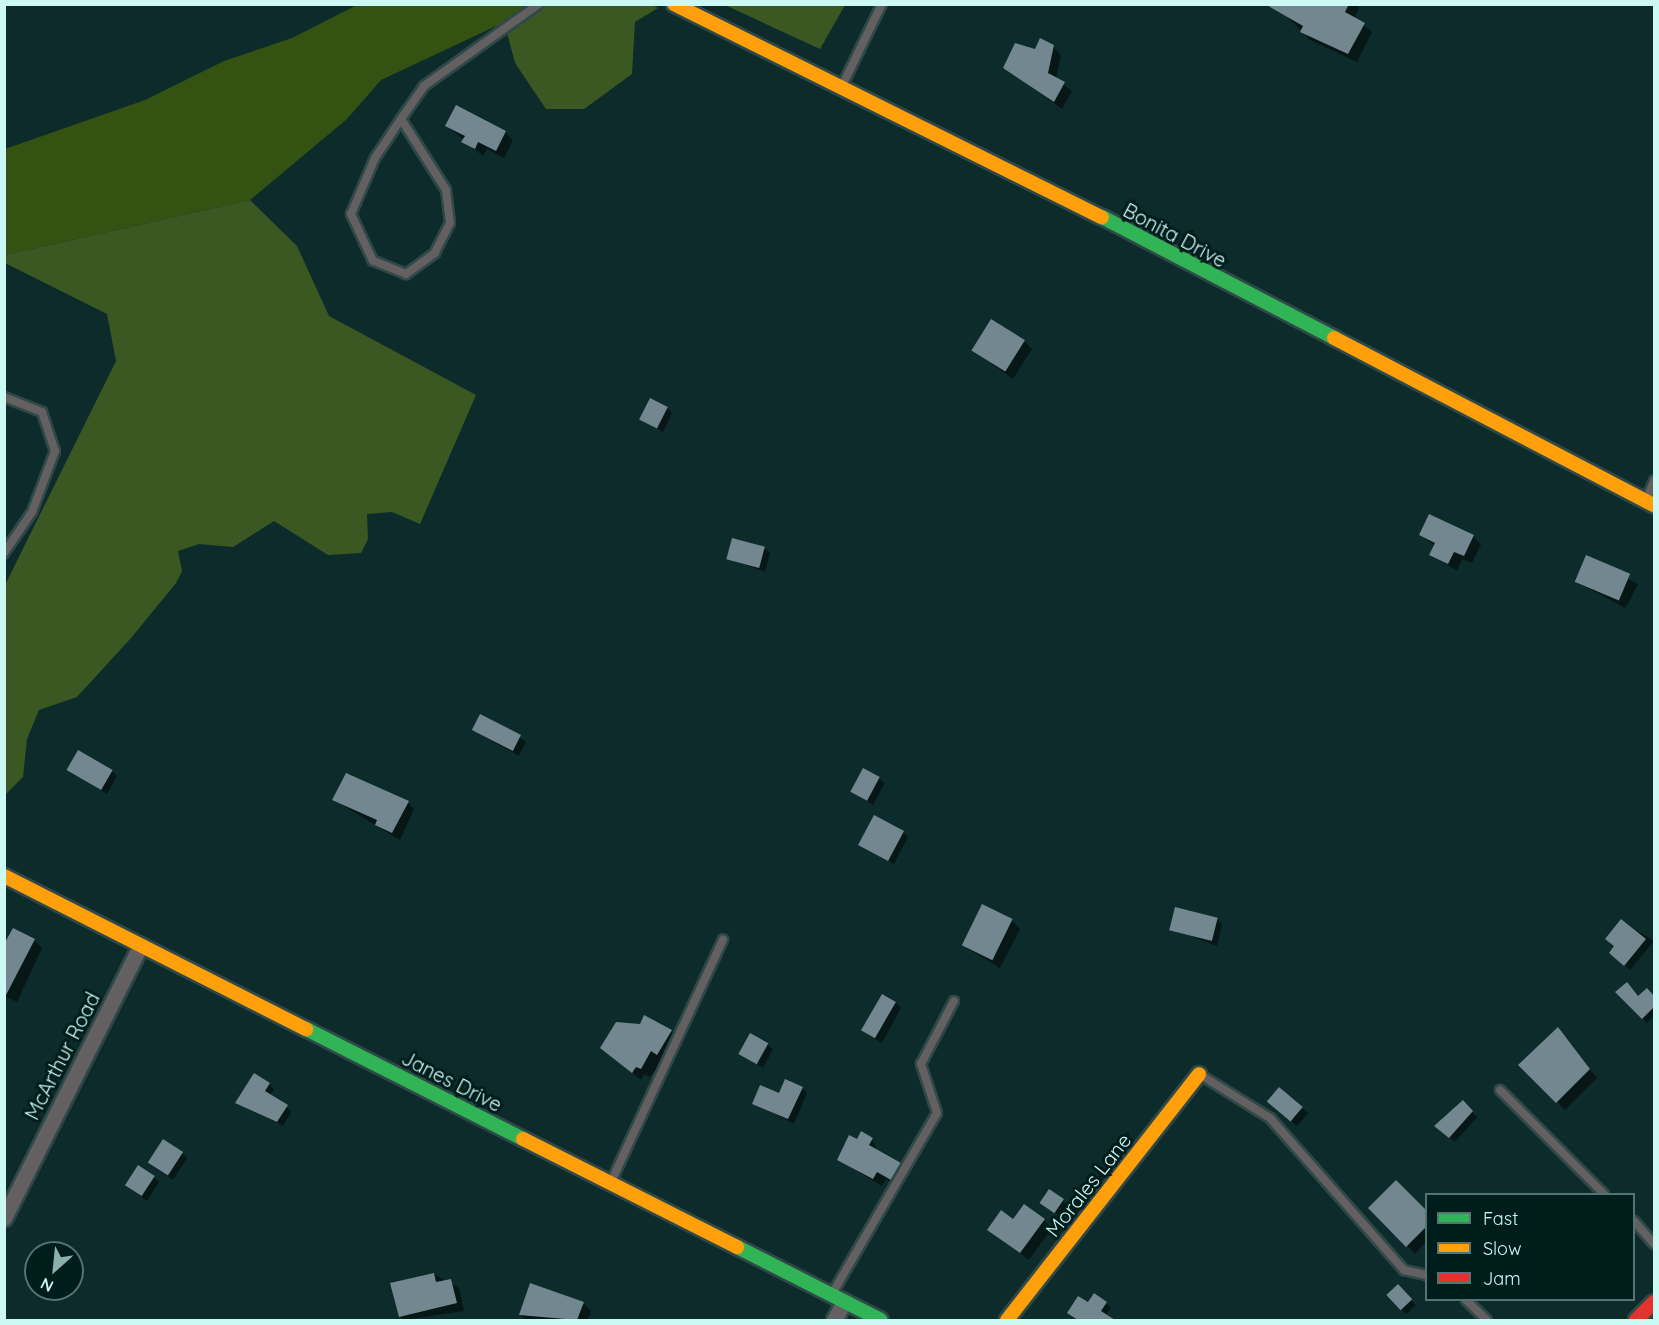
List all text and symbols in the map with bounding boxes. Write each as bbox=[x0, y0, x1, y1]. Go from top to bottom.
street label: Bonita Drive bbox=[1119, 198, 1231, 272]
street label: McArthur Road bbox=[20, 988, 104, 1124]
street label: Janes Drive bbox=[398, 1045, 506, 1117]
street label: Morales Lane bbox=[1040, 1129, 1136, 1241]
legend bbox=[1425, 1193, 1635, 1301]
text: Fast bbox=[1483, 1207, 1518, 1230]
text: Slow bbox=[1483, 1237, 1521, 1260]
north arrow bbox=[24, 1241, 84, 1301]
text: Jam bbox=[1483, 1267, 1521, 1290]
text: N bbox=[37, 1274, 57, 1297]

